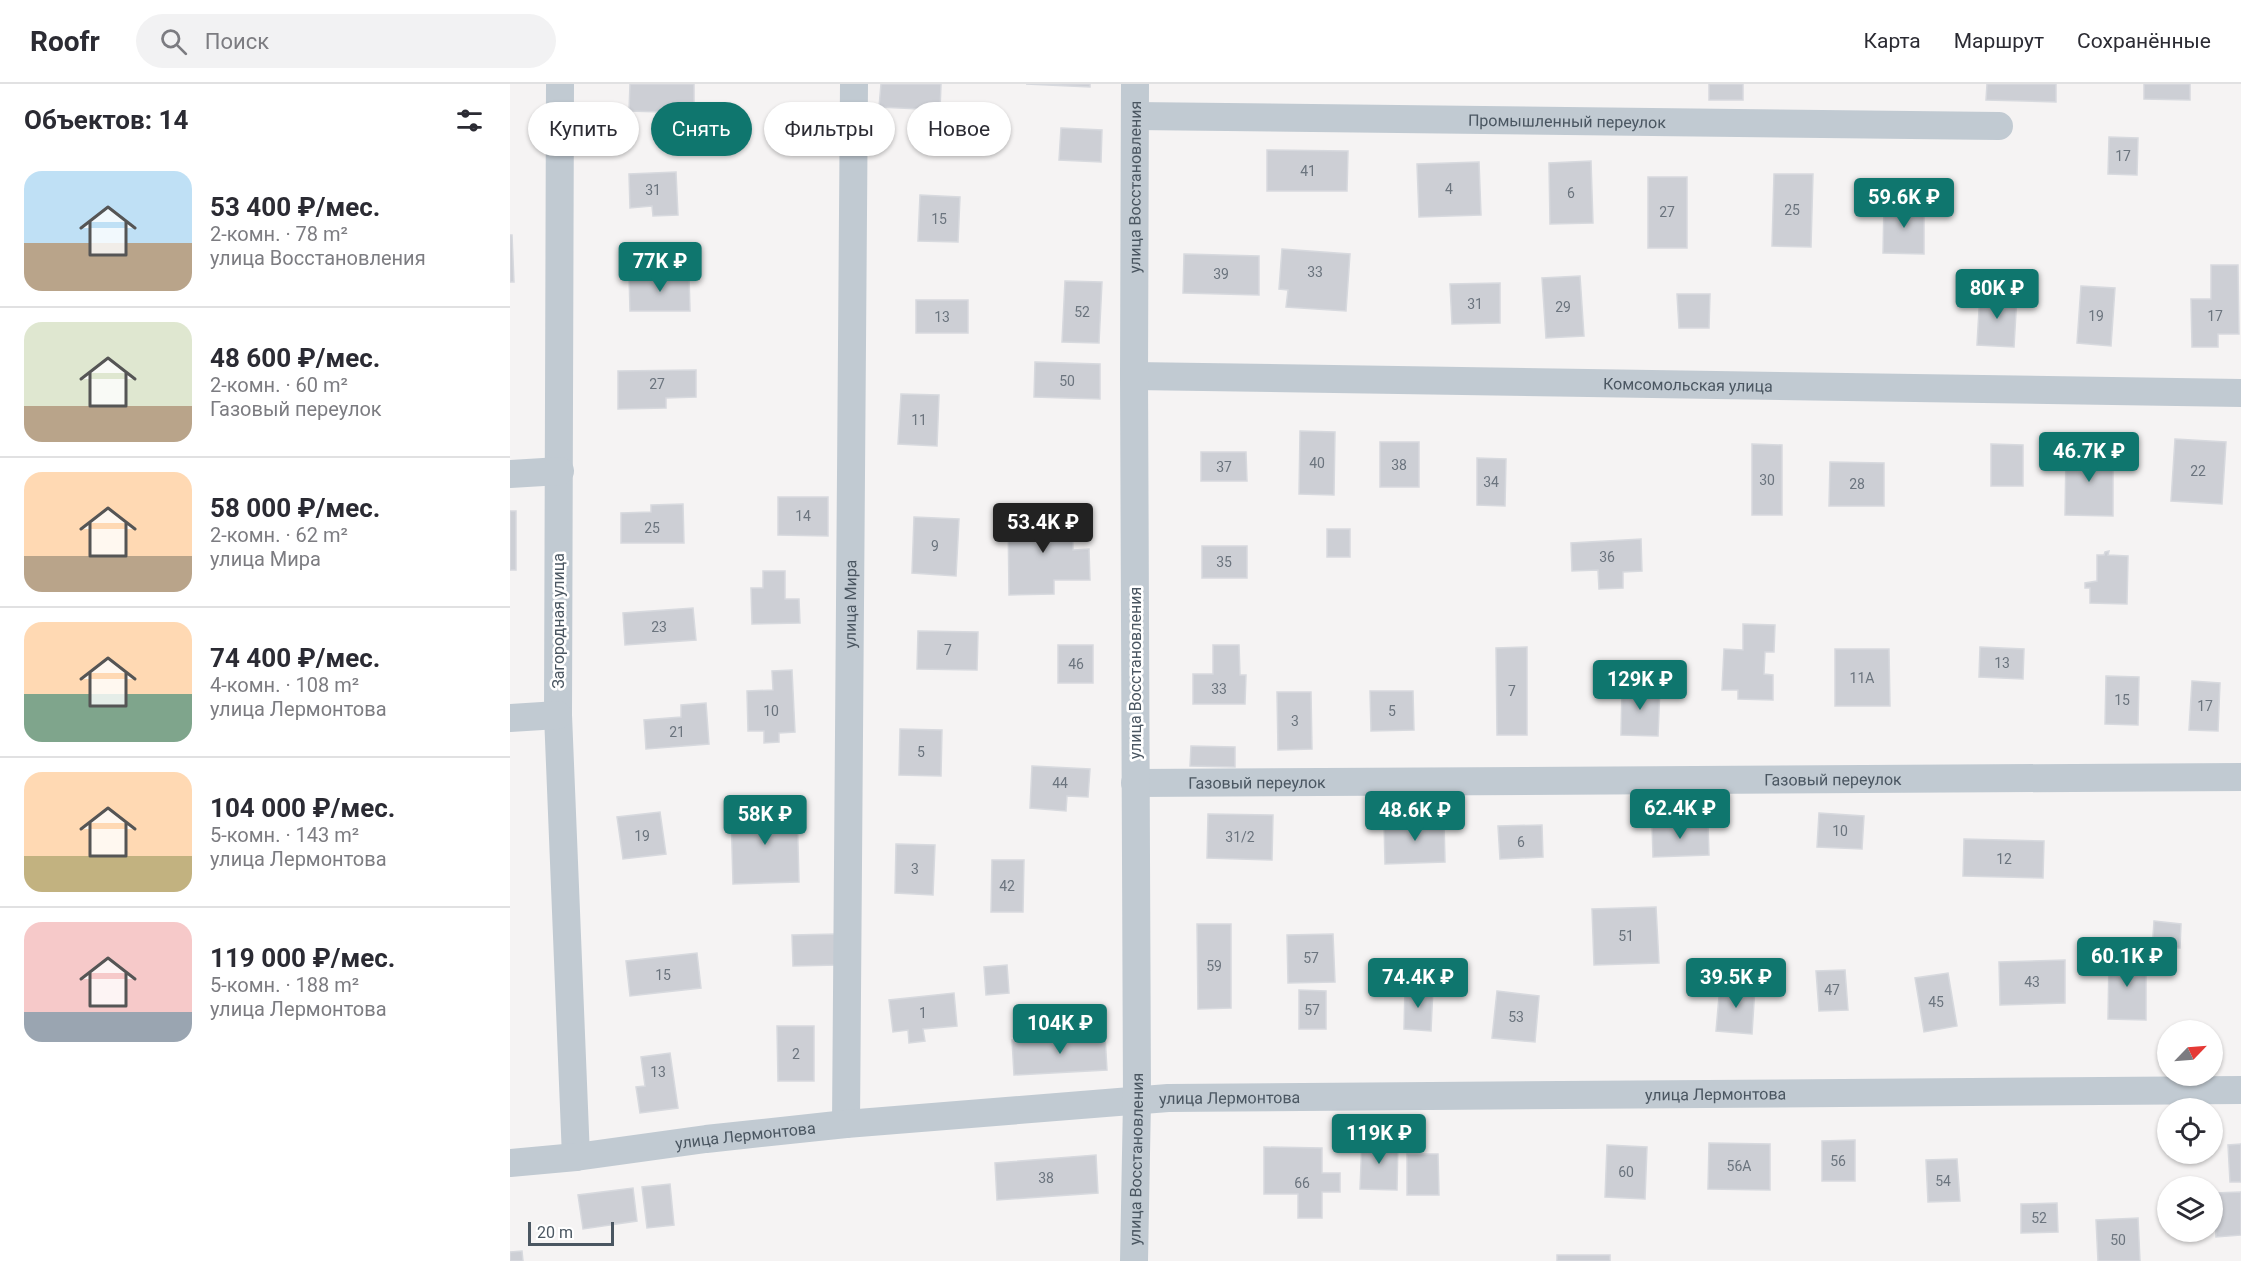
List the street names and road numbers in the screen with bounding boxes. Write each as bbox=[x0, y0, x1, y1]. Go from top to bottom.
street label: улица Восстановления bbox=[1125, 101, 1144, 273]
street label: Промышленный переулок bbox=[1468, 110, 1666, 132]
street label: Комсомольская улица bbox=[1603, 374, 1773, 395]
street label: Загородная улица bbox=[549, 553, 568, 689]
street label: улица Мира bbox=[840, 560, 860, 648]
street label: улица Восстановления bbox=[1126, 587, 1145, 759]
street label: Газовый переулок bbox=[1764, 769, 1902, 789]
street label: Газовый переулок bbox=[1188, 772, 1326, 792]
street label: улица Восстановления bbox=[1125, 1073, 1147, 1245]
street label: улица Лермонтова bbox=[1645, 1084, 1786, 1104]
street label: улица Лермонтова bbox=[1158, 1088, 1300, 1108]
street label: улица Лермонтова bbox=[674, 1118, 817, 1153]

